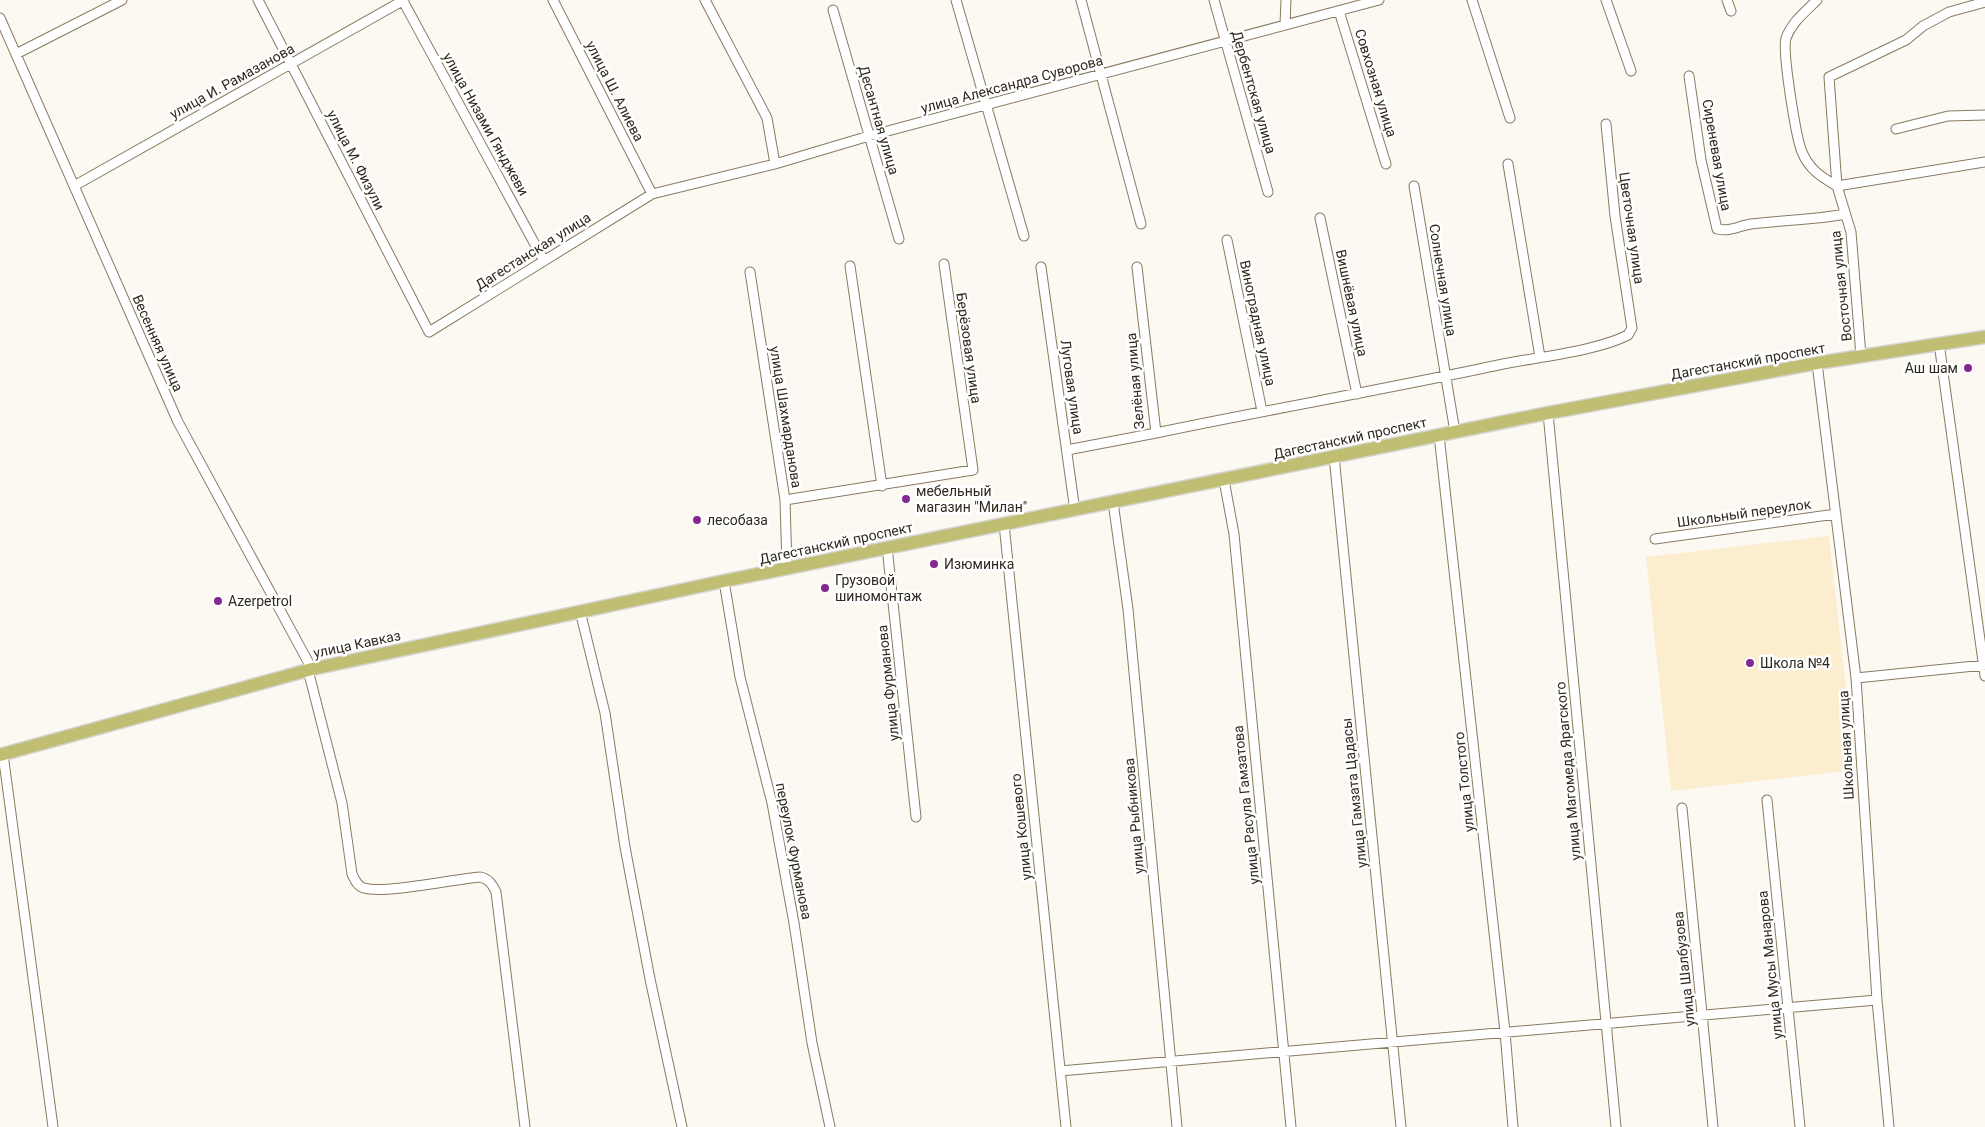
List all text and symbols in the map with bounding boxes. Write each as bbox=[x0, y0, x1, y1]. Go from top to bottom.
street label: Совхозная улица bbox=[1352, 27, 1400, 139]
street label: Дербентская улица bbox=[1229, 29, 1279, 155]
street label: улица Ш. Алиева bbox=[583, 38, 647, 144]
street label: улица И. Рамазанова bbox=[167, 40, 297, 122]
street label: улица Низами Гянджеви bbox=[440, 50, 532, 198]
street label: улица Александра Суворова bbox=[919, 52, 1105, 116]
street label: Десантная улица bbox=[856, 63, 902, 177]
street label: Сиреневая улица bbox=[1699, 98, 1735, 212]
street label: улица М. Физули bbox=[324, 107, 388, 213]
street label: Цветочная улица bbox=[1616, 171, 1648, 285]
street label: Дагестанская улица bbox=[472, 209, 594, 293]
street label: Солнечная улица bbox=[1426, 223, 1460, 337]
street label: Восточная улица bbox=[1827, 230, 1855, 342]
street label: Вишнёвая улица bbox=[1333, 248, 1371, 358]
street label: Виноградная улица bbox=[1237, 259, 1279, 387]
street label: Весенняя улица bbox=[129, 292, 187, 394]
street label: Берёзовая улица bbox=[953, 292, 985, 404]
street label: Зелёная улица bbox=[1123, 332, 1147, 430]
street label: Луговая улица bbox=[1057, 339, 1087, 435]
street label: Дагестанский проспект bbox=[1670, 339, 1827, 382]
street label: улица Шахмарданова bbox=[767, 345, 805, 489]
place label: Аш шам bbox=[1905, 360, 1958, 376]
marker: Аш шам bbox=[1962, 362, 1974, 374]
street label: Дагестанский проспект bbox=[1272, 414, 1428, 462]
place label: мебельный магазин "Милан" bbox=[916, 483, 1027, 515]
marker: мебельный магазин "Милан" bbox=[900, 493, 912, 505]
street label: Школьный переулок bbox=[1676, 496, 1813, 530]
place label: лесобаза bbox=[707, 512, 768, 528]
marker: лесобаза bbox=[691, 514, 703, 526]
street label: Дагестанский проспект bbox=[758, 519, 914, 567]
place label: Изюминка bbox=[944, 556, 1014, 572]
marker: Изюминка bbox=[928, 558, 940, 570]
place label: Грузовой шиномонтаж bbox=[835, 572, 922, 604]
marker: Грузовой шиномонтаж bbox=[819, 582, 831, 594]
place label: Azerpetrol bbox=[228, 593, 292, 609]
marker: Azerpetrol bbox=[212, 595, 224, 607]
street label: улица Фурманова bbox=[874, 624, 902, 742]
street label: улица Кавказ bbox=[312, 627, 402, 661]
place label: Школа №4 bbox=[1760, 655, 1830, 671]
marker: Школа №4 bbox=[1744, 657, 1756, 669]
street label: улица Магомеда Ярагского bbox=[1552, 681, 1584, 861]
street label: Школьная улица bbox=[1835, 690, 1857, 800]
street label: улица Гамзата Цадасы bbox=[1338, 717, 1370, 869]
street label: улица Расула Гамзатова bbox=[1230, 725, 1262, 885]
street label: улица Толстого bbox=[1451, 731, 1477, 833]
street label: улица Рыбникова bbox=[1121, 757, 1147, 875]
street label: улица Кошевого bbox=[1007, 773, 1035, 881]
street label: переулок Фурманова bbox=[773, 781, 815, 921]
street label: улица Мусы Манарова bbox=[1754, 890, 1786, 1040]
street label: улица Шалбузова bbox=[1670, 911, 1698, 1027]

